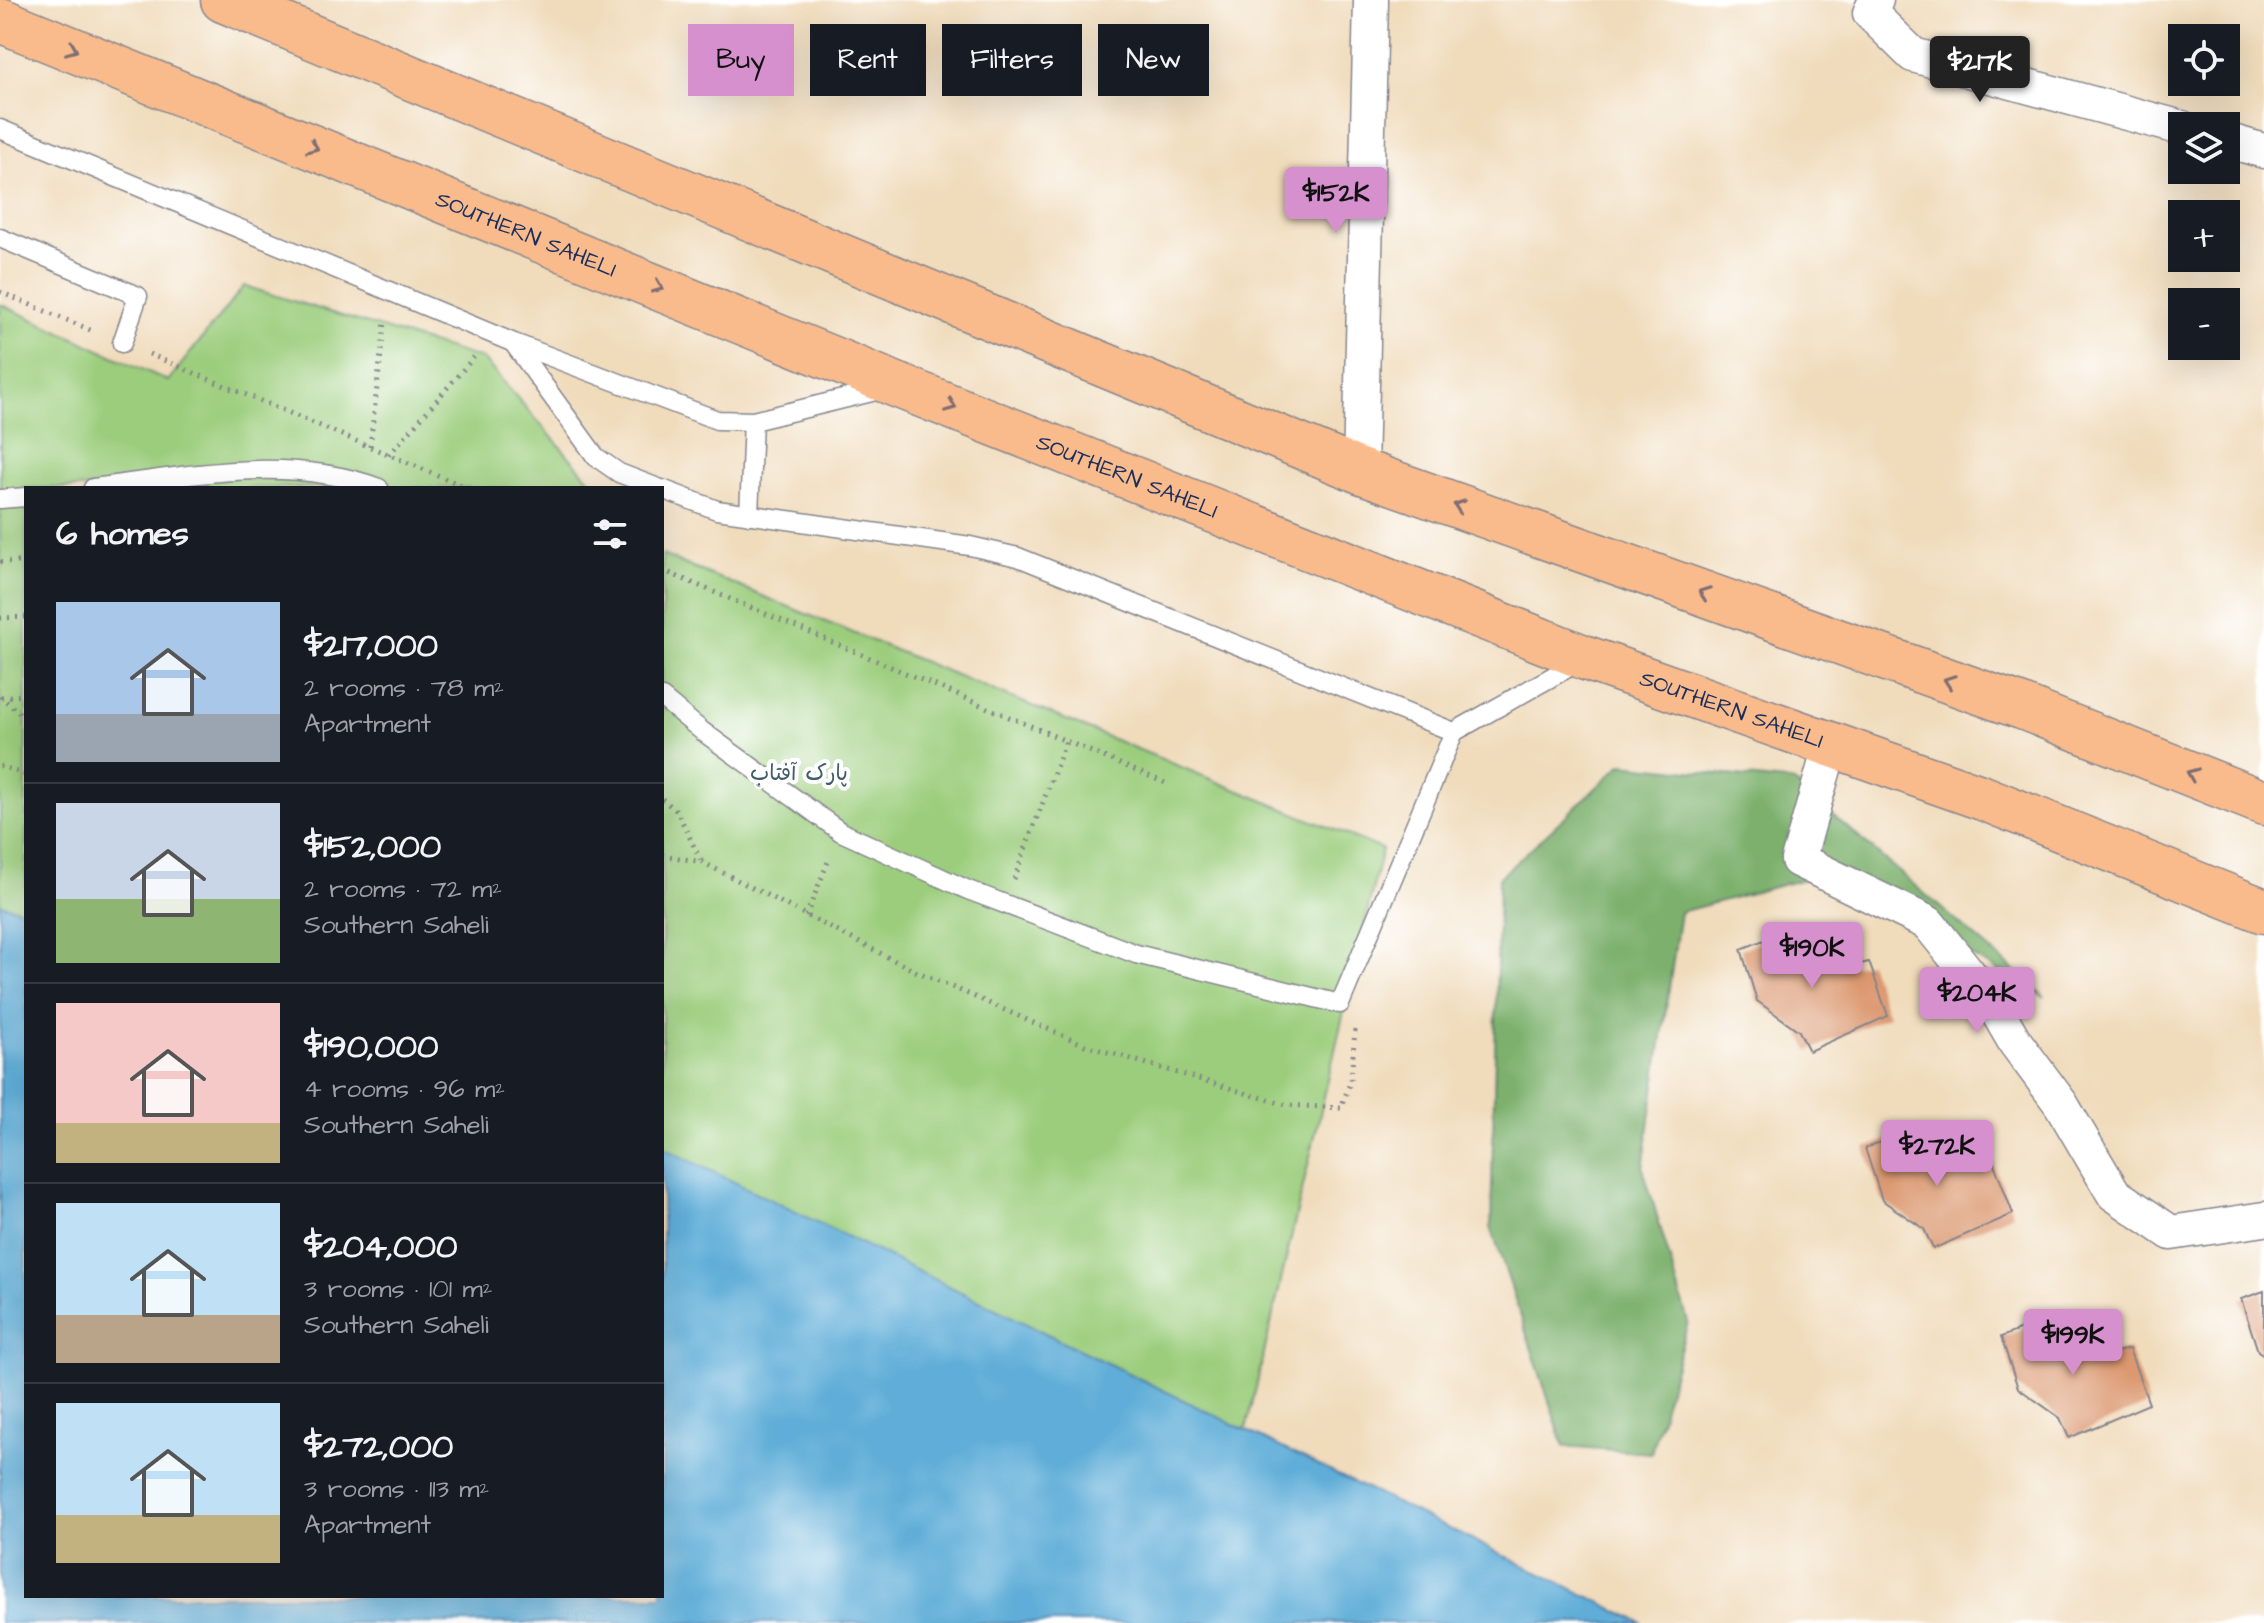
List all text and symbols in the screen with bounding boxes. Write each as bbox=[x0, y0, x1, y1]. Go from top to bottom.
chip: Buy bbox=[688, 24, 794, 96]
chip: Rent bbox=[810, 24, 926, 96]
chip: Filters bbox=[942, 24, 1082, 96]
chip: New bbox=[1098, 24, 1209, 96]
map controls bbox=[2168, 24, 2240, 360]
button: locate bbox=[2168, 24, 2240, 96]
pin: $217K bbox=[1924, 36, 2036, 104]
one-way arrow bbox=[64, 40, 78, 56]
text: $217K bbox=[1948, 44, 2012, 80]
button: layers bbox=[2168, 112, 2240, 184]
one-way arrow bbox=[305, 138, 319, 154]
pin: $152K bbox=[1280, 167, 1392, 235]
text: $152K bbox=[1303, 175, 1369, 211]
street label: SOUTHERN SAHELI bbox=[431, 183, 621, 285]
button: + bbox=[2168, 200, 2240, 272]
one-way arrow bbox=[650, 278, 664, 294]
button: − bbox=[2168, 288, 2240, 360]
one-way arrow bbox=[943, 396, 957, 413]
street label: SOUTHERN SAHELI bbox=[1032, 426, 1222, 526]
one-way arrow bbox=[1453, 499, 1467, 516]
text: 6 homes bbox=[56, 510, 189, 558]
icon: filters bbox=[588, 512, 632, 556]
one-way arrow bbox=[1698, 587, 1712, 603]
text: $217,000 bbox=[304, 622, 438, 670]
icon: home bbox=[120, 634, 216, 730]
street label: SOUTHERN SAHELI bbox=[1636, 663, 1828, 756]
text: 2 rooms · 78 m² bbox=[304, 670, 504, 706]
one-way arrow bbox=[1943, 674, 1957, 691]
text: Apartment bbox=[304, 706, 431, 742]
park label: پارک آفتاب bbox=[750, 758, 848, 789]
one-way arrow bbox=[2186, 768, 2200, 784]
text: $152,000 bbox=[304, 823, 441, 871]
icon: home bbox=[120, 835, 216, 931]
text: 2 rooms · 72 m² bbox=[304, 871, 502, 907]
text: Southern Saheli bbox=[304, 907, 489, 943]
pin: $190K bbox=[1756, 922, 1868, 990]
text: $190K bbox=[1780, 930, 1844, 966]
pin: $204K bbox=[1921, 967, 2033, 1035]
text: $204K bbox=[1937, 975, 2017, 1011]
text: $190,000 bbox=[304, 1023, 438, 1071]
icon: home bbox=[120, 1035, 216, 1131]
text: 4 rooms · 96 m² bbox=[304, 1071, 505, 1107]
text: Southern Saheli bbox=[304, 1107, 489, 1143]
pin: $272K bbox=[1881, 1120, 1993, 1188]
text: $272K bbox=[1899, 1128, 1975, 1164]
text: $204,000 bbox=[304, 1223, 457, 1271]
icon: home bbox=[120, 1235, 216, 1331]
text: 3 rooms · 101 m² bbox=[304, 1271, 492, 1307]
text: Southern Saheli bbox=[304, 1307, 489, 1343]
pin: $199K bbox=[2017, 1309, 2129, 1377]
text: $199K bbox=[2041, 1317, 2105, 1353]
text: $272,000 bbox=[304, 1423, 453, 1471]
icon: home bbox=[120, 1435, 216, 1531]
text: 3 rooms · 113 m² bbox=[304, 1471, 489, 1507]
text: Apartment bbox=[304, 1507, 431, 1543]

